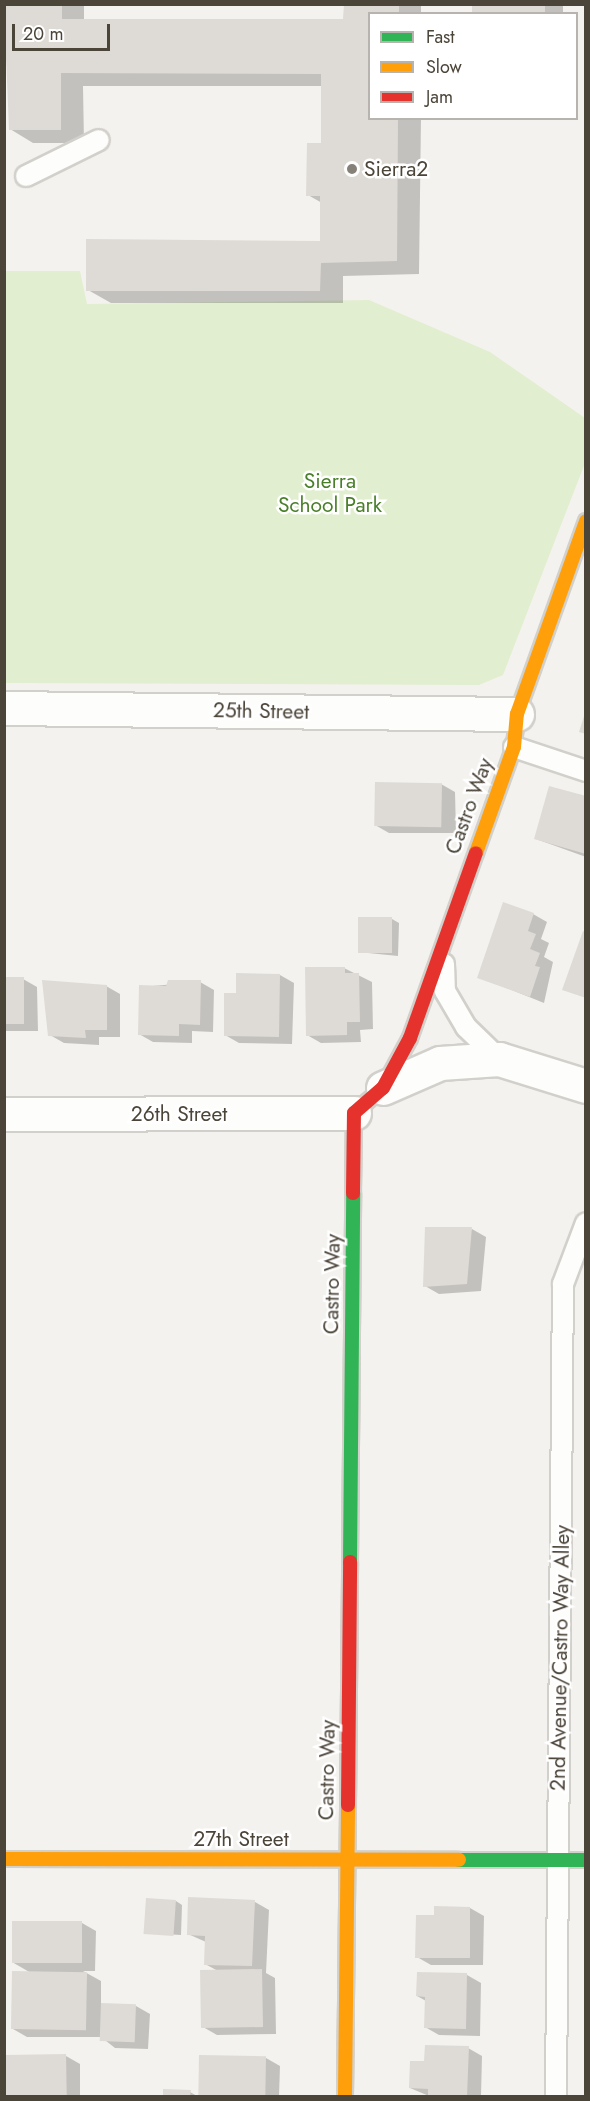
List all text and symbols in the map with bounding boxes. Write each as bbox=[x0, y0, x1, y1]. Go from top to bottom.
scale bar bbox=[15, 12, 112, 50]
legend bbox=[368, 12, 578, 120]
text: 20 m bbox=[23, 21, 63, 47]
text: Fast bbox=[426, 24, 455, 50]
text: Slow bbox=[426, 54, 462, 80]
text: Jam bbox=[426, 84, 453, 110]
place label: Sierra2 bbox=[364, 156, 428, 182]
marker: Sierra2 bbox=[345, 162, 359, 176]
park label: Sierra School Park bbox=[278, 468, 382, 518]
street label: 25th Street bbox=[213, 698, 309, 724]
street label: Castro Way bbox=[440, 754, 498, 858]
street label: 26th Street bbox=[131, 1101, 227, 1127]
street label: Castro Way bbox=[319, 1234, 345, 1334]
street label: 2nd Avenue/Castro Way Alley bbox=[545, 1525, 575, 1791]
street label: Castro Way bbox=[314, 1720, 340, 1820]
street label: 27th Street bbox=[193, 1826, 289, 1852]

